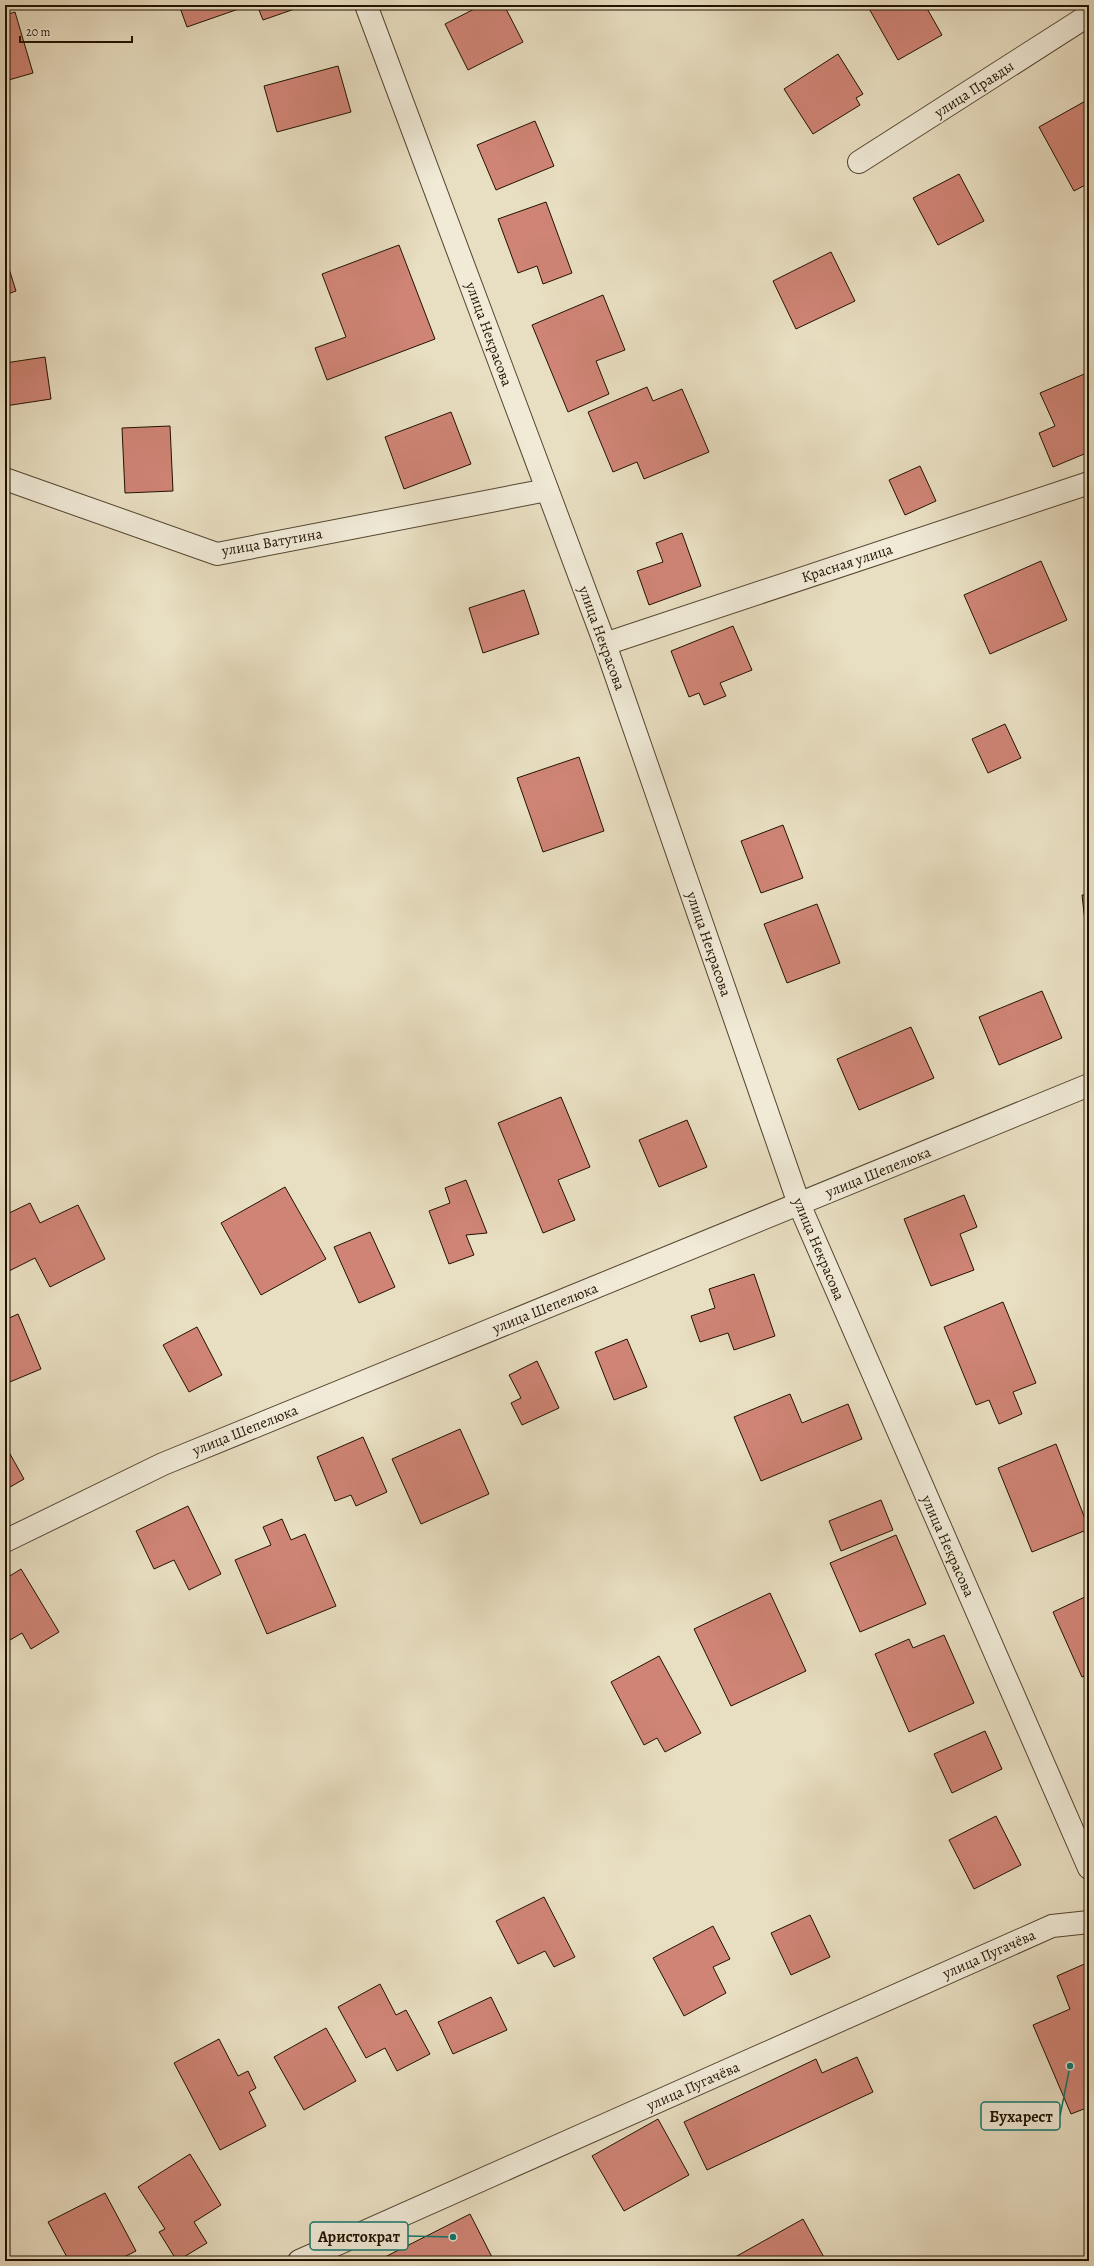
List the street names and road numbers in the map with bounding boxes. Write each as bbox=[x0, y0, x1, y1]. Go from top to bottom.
street label: улица Правды bbox=[929, 56, 1018, 123]
street label: улица Некрасова bbox=[461, 278, 517, 389]
street label: улица Ватутина bbox=[219, 523, 324, 561]
street label: Красная улица bbox=[799, 539, 895, 587]
street label: улица Некрасова bbox=[574, 582, 630, 693]
street label: улица Некрасова bbox=[681, 888, 736, 999]
street label: улица Шепелюка bbox=[821, 1142, 934, 1203]
street label: улица Некрасова bbox=[788, 1194, 850, 1303]
street label: улица Шепелюка bbox=[488, 1278, 601, 1339]
street label: улица Шепелюка bbox=[188, 1400, 301, 1461]
street label: улица Некрасова bbox=[916, 1491, 979, 1600]
street label: улица Пугачёва bbox=[939, 1925, 1039, 1984]
street label: улица Пугачёва bbox=[643, 2057, 743, 2116]

